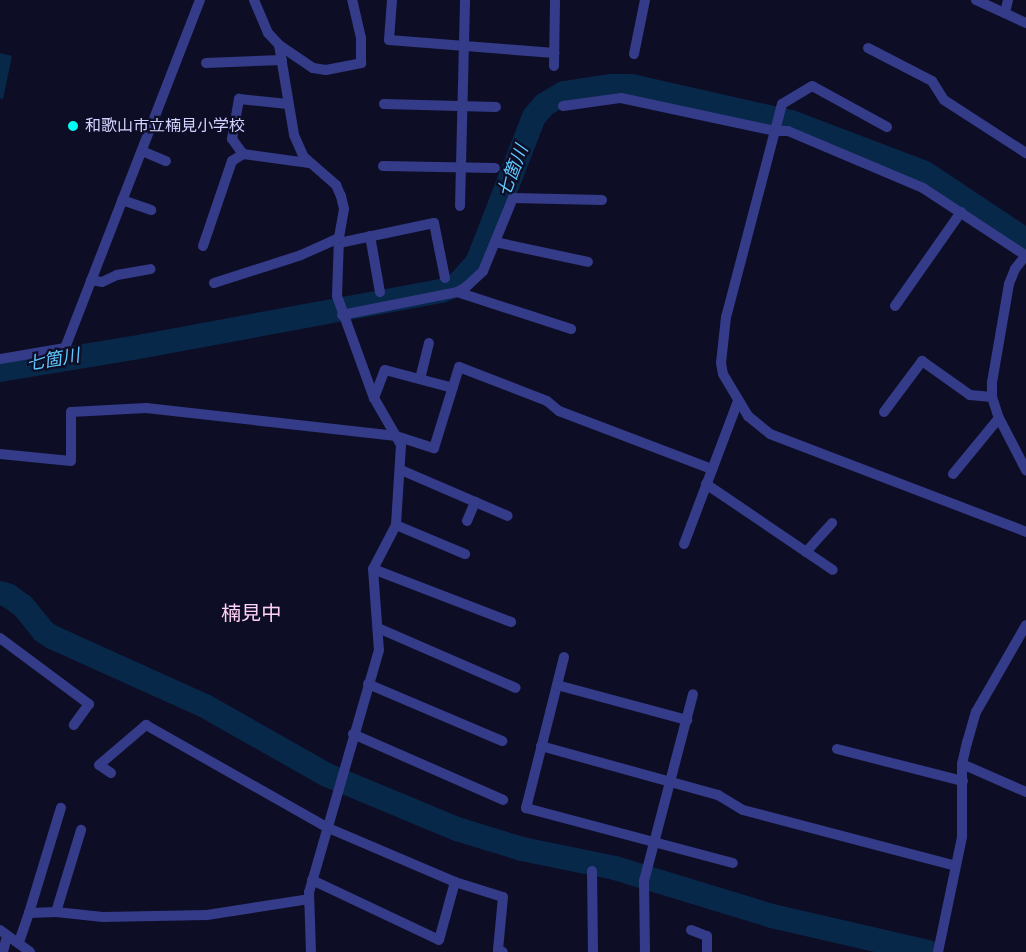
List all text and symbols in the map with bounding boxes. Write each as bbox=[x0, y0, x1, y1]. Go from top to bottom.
place label: 和歌山市立楠見小学校 bbox=[85, 116, 245, 136]
marker: 和歌山市立楠見小学校 bbox=[66, 119, 80, 133]
water label: 七箇川 bbox=[493, 142, 533, 200]
water label: 七箇川 bbox=[25, 345, 81, 375]
district label: 楠見中 bbox=[221, 601, 281, 625]

